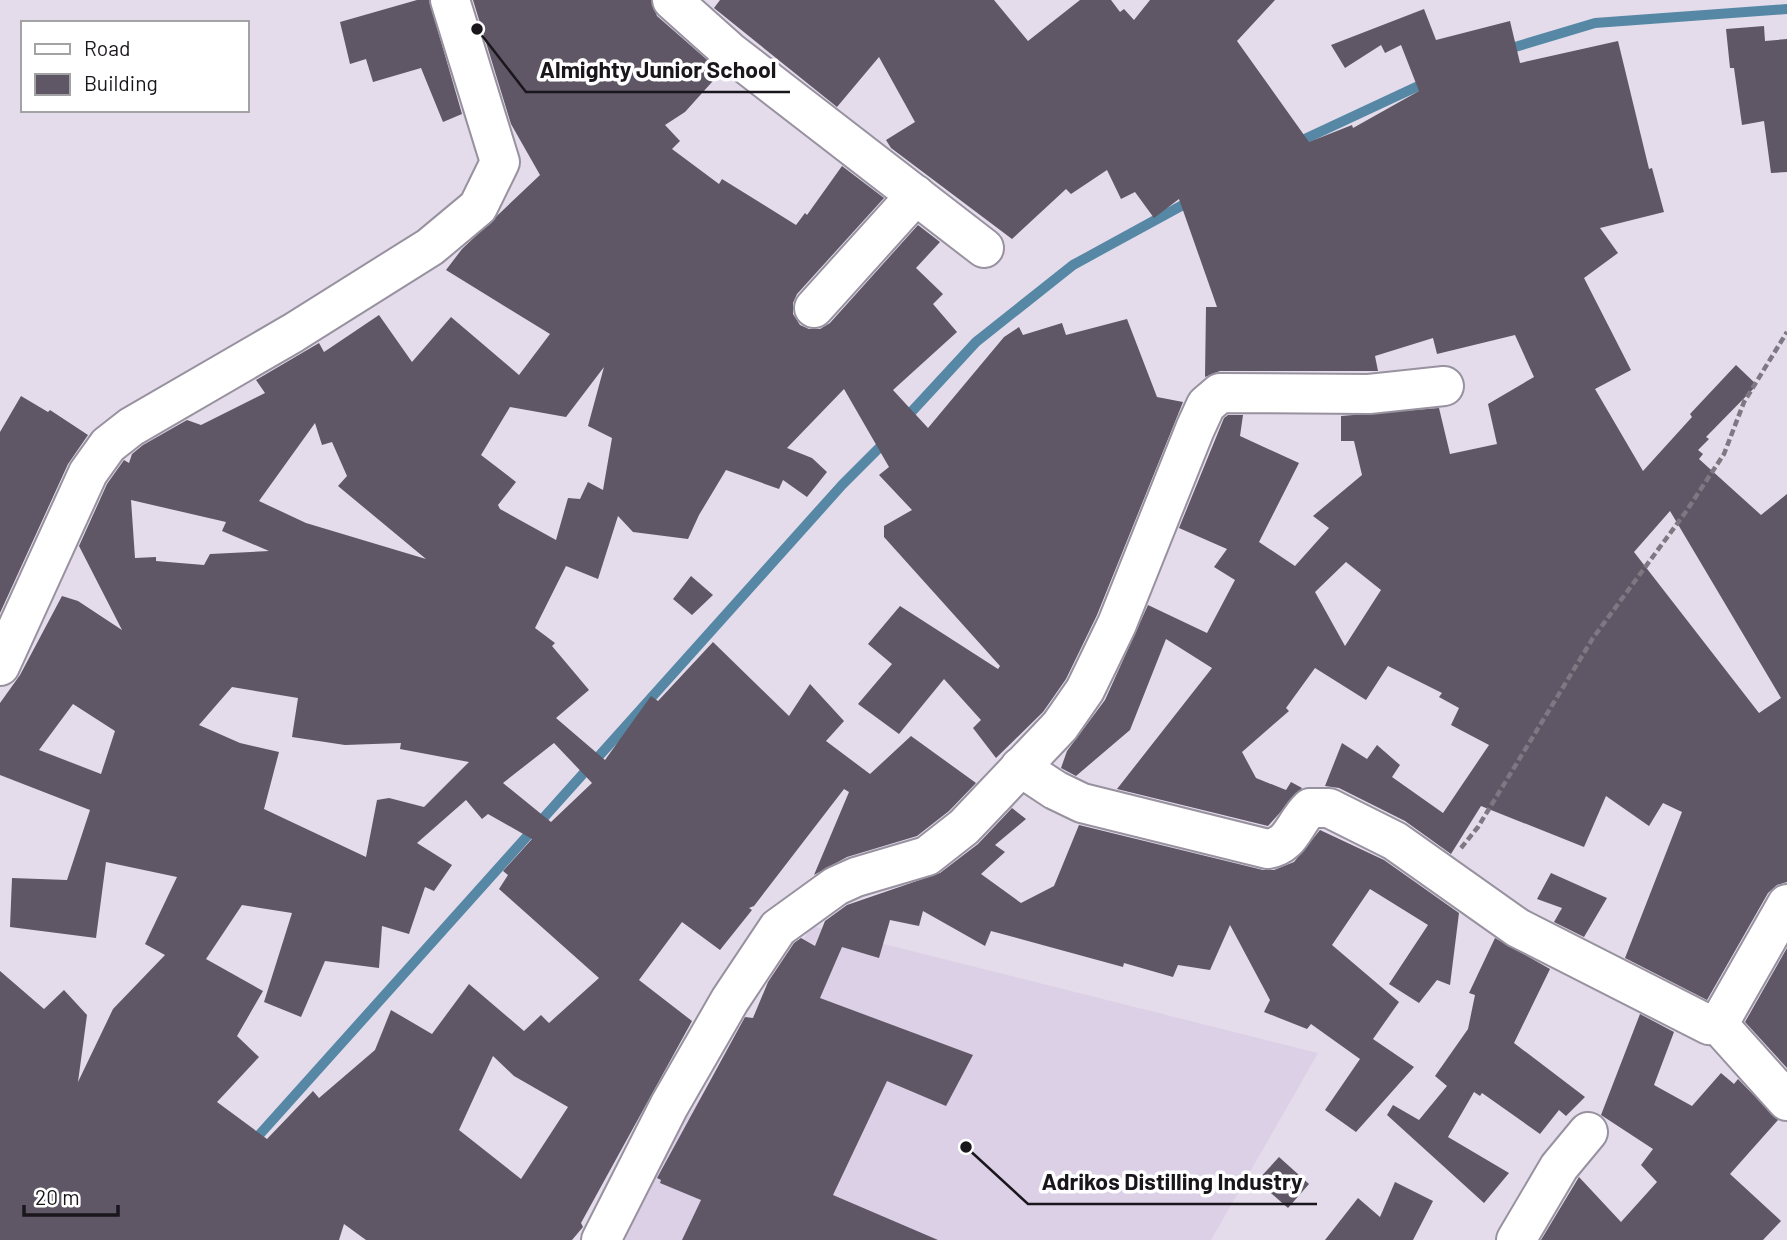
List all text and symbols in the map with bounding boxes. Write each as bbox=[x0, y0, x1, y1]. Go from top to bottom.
legend bbox=[21, 21, 248, 112]
text: Road bbox=[84, 35, 130, 60]
callout: Almighty Junior School bbox=[526, 48, 790, 92]
text: Almighty Junior School bbox=[540, 55, 776, 83]
text: Building bbox=[84, 70, 158, 95]
callout: Adrikos Distilling Industry bbox=[1028, 1160, 1317, 1204]
text: Adrikos Distilling Industry bbox=[1041, 1167, 1303, 1195]
scale bar bbox=[24, 1174, 119, 1218]
text: 20 m bbox=[35, 1184, 80, 1209]

